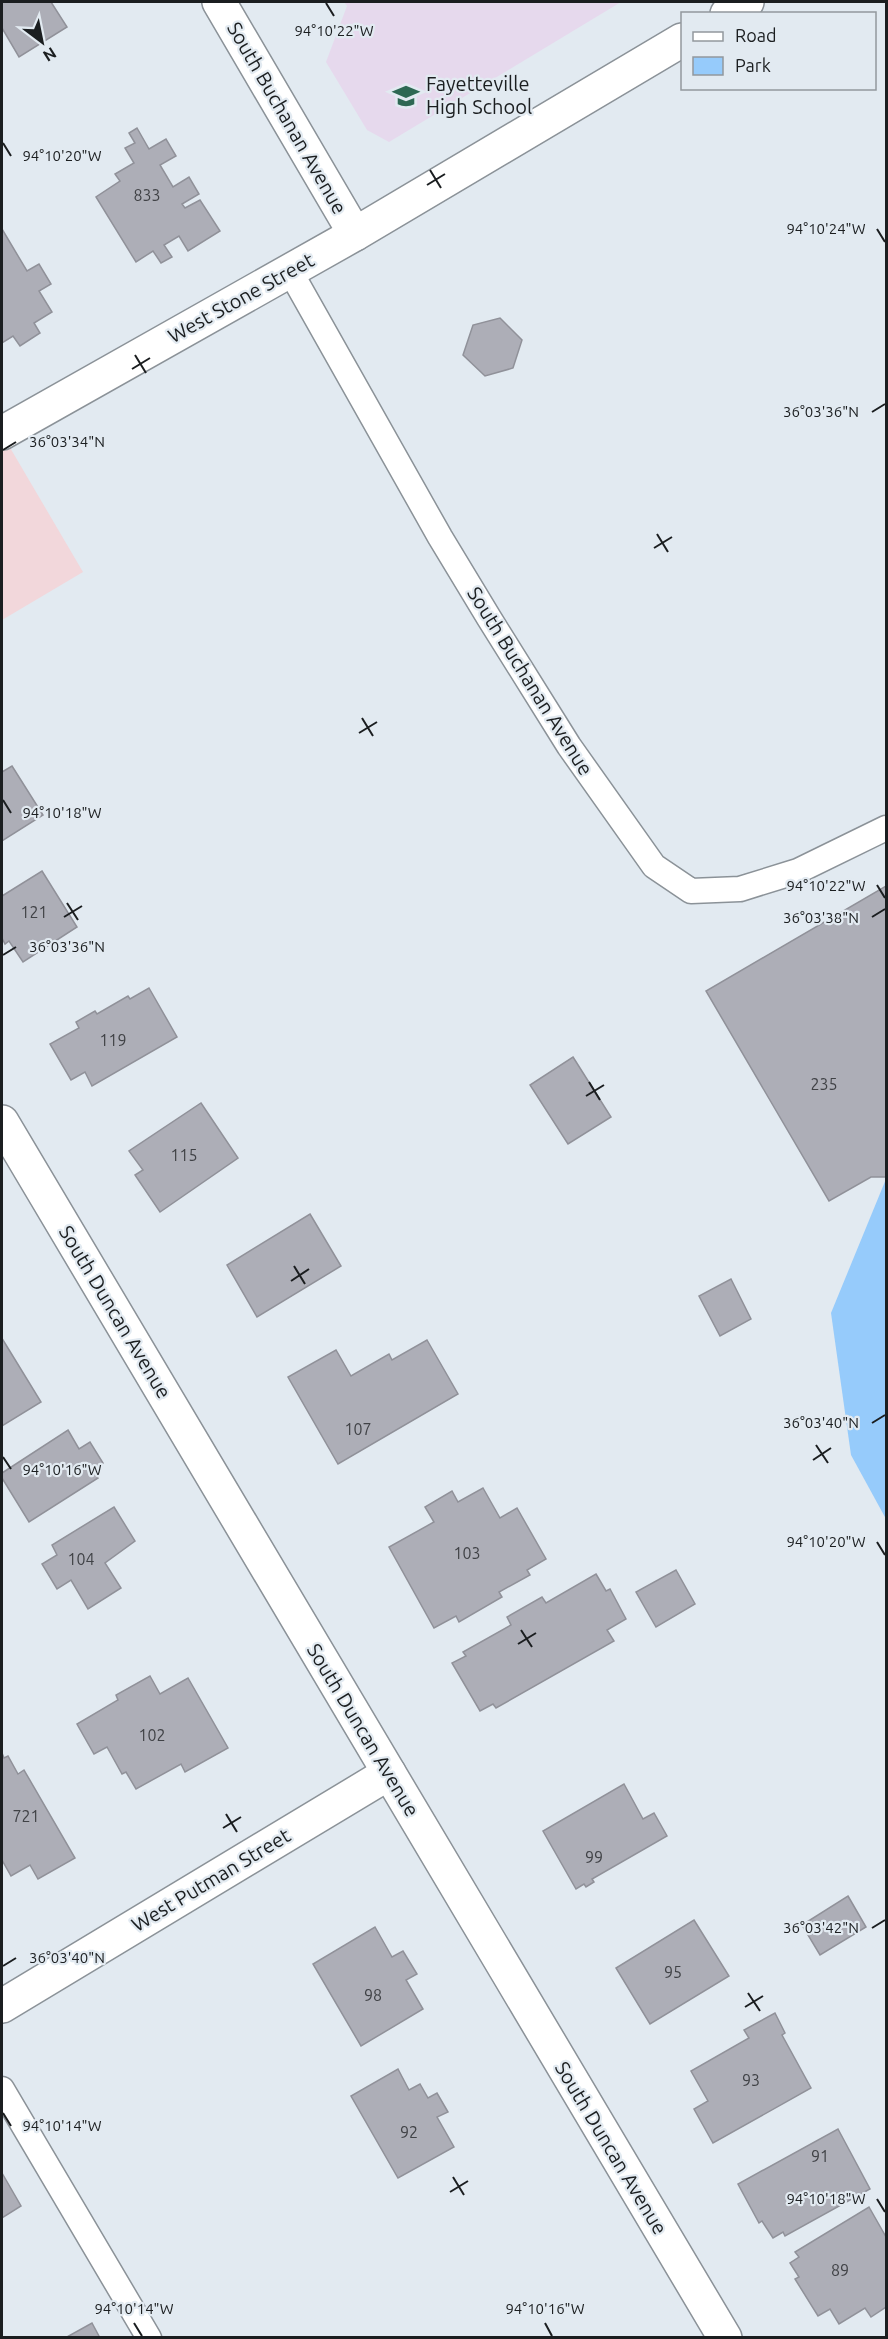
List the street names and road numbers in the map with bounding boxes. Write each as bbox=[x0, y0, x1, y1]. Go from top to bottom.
street label: South Buchanan Avenue bbox=[223, 18, 352, 218]
street label: West Stone Street bbox=[164, 248, 318, 347]
street label: South Buchanan Avenue bbox=[463, 582, 598, 779]
street label: South Duncan Avenue bbox=[55, 1221, 176, 1402]
street label: South Duncan Avenue bbox=[303, 1639, 424, 1820]
street label: West Putman Street bbox=[127, 1823, 294, 1936]
street label: South Duncan Avenue bbox=[551, 2057, 672, 2238]

